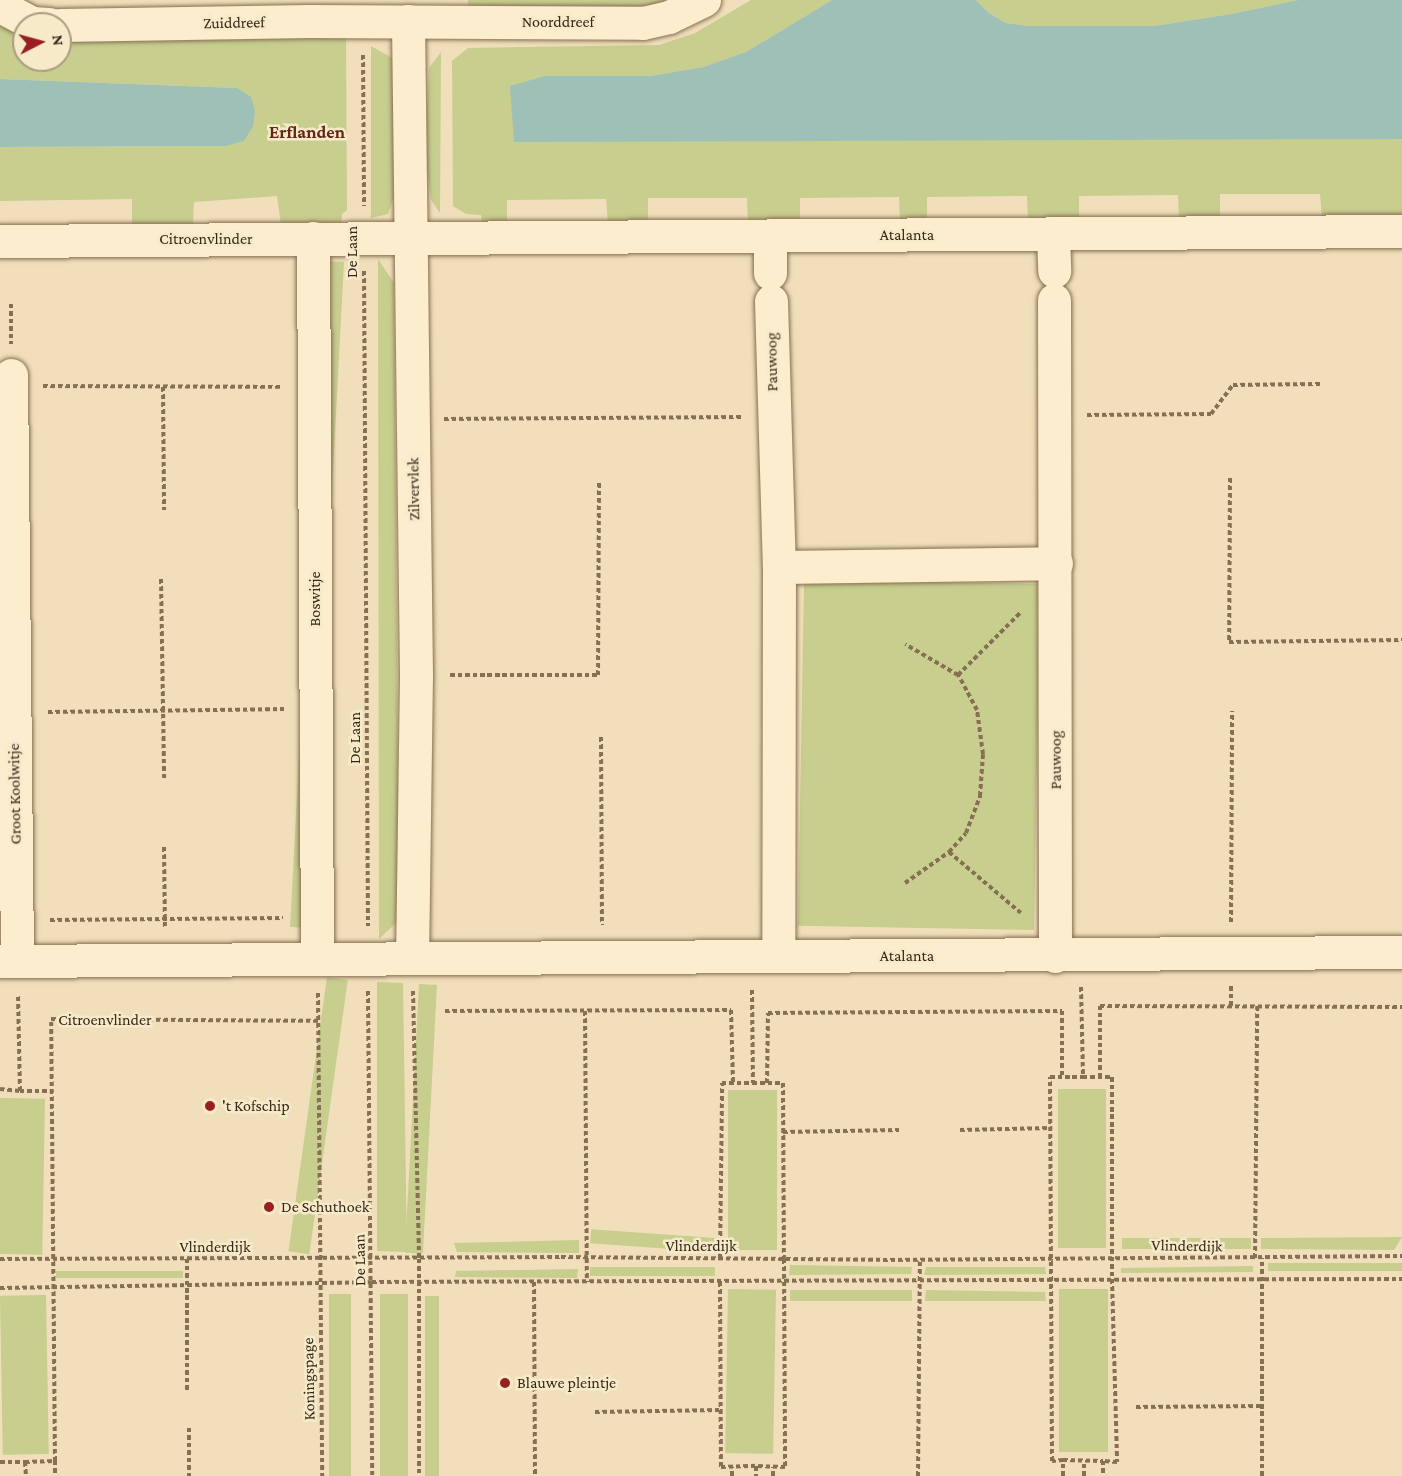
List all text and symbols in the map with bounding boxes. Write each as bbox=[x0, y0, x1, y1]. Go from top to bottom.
north arrow bbox=[12, 12, 72, 72]
street label: Noorddreef bbox=[522, 12, 594, 32]
street label: Zuiddreef bbox=[203, 13, 265, 33]
text: N bbox=[49, 34, 67, 47]
district label: Erflanden bbox=[269, 121, 345, 143]
street label: Atalanta bbox=[880, 225, 934, 245]
street label: De Laan bbox=[342, 226, 362, 278]
street label: Citroenvlinder bbox=[159, 229, 253, 249]
street label: Pauwoog bbox=[762, 332, 782, 392]
street label: Zilvervlek bbox=[404, 457, 424, 521]
street label: Boswitje bbox=[305, 571, 325, 627]
street label: De Laan bbox=[345, 712, 365, 764]
street label: Pauwoog bbox=[1046, 731, 1066, 789]
street label: Groot Koolwitje bbox=[5, 743, 25, 845]
street label: Atalanta bbox=[880, 946, 934, 966]
street label: Citroenvlinder bbox=[58, 1010, 152, 1030]
place label: 't Kofschip bbox=[222, 1096, 290, 1116]
marker: 't Kofschip bbox=[203, 1099, 217, 1113]
place label: De Schuthoek bbox=[281, 1197, 369, 1217]
marker: De Schuthoek bbox=[262, 1200, 276, 1214]
street label: De Laan bbox=[350, 1234, 370, 1286]
street label: Vlinderdijk bbox=[665, 1236, 737, 1256]
street label: Vlinderdijk bbox=[1151, 1236, 1223, 1256]
street label: Vlinderdijk bbox=[179, 1237, 251, 1257]
street label: Koningspage bbox=[299, 1337, 319, 1421]
place label: Blauwe pleintje bbox=[517, 1373, 616, 1393]
marker: Blauwe pleintje bbox=[498, 1376, 512, 1390]

